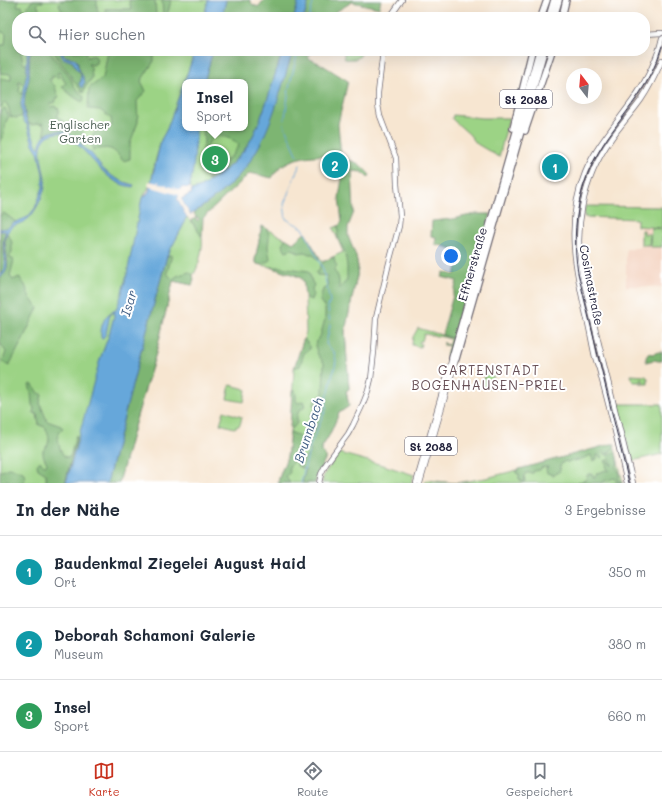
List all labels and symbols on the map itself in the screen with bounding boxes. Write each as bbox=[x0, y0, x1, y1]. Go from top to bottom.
north arrow bbox=[566, 68, 602, 104]
road number: St 2088 bbox=[500, 90, 552, 108]
park label: Englischer Garten bbox=[50, 116, 110, 146]
pin: 3 bbox=[202, 144, 228, 174]
pin: 2 bbox=[322, 150, 348, 180]
pin: 1 bbox=[542, 152, 568, 182]
street label: Effnerstraße bbox=[454, 225, 490, 303]
street label: Cosimastraße bbox=[576, 243, 608, 327]
your location bbox=[441, 246, 461, 266]
water label: Isar bbox=[116, 287, 140, 318]
district label: GARTENSTADT BOGENHAUSEN-PRIEL bbox=[411, 361, 567, 393]
water label: Brunnbach bbox=[289, 395, 327, 465]
road number: St 2088 bbox=[405, 437, 457, 455]

